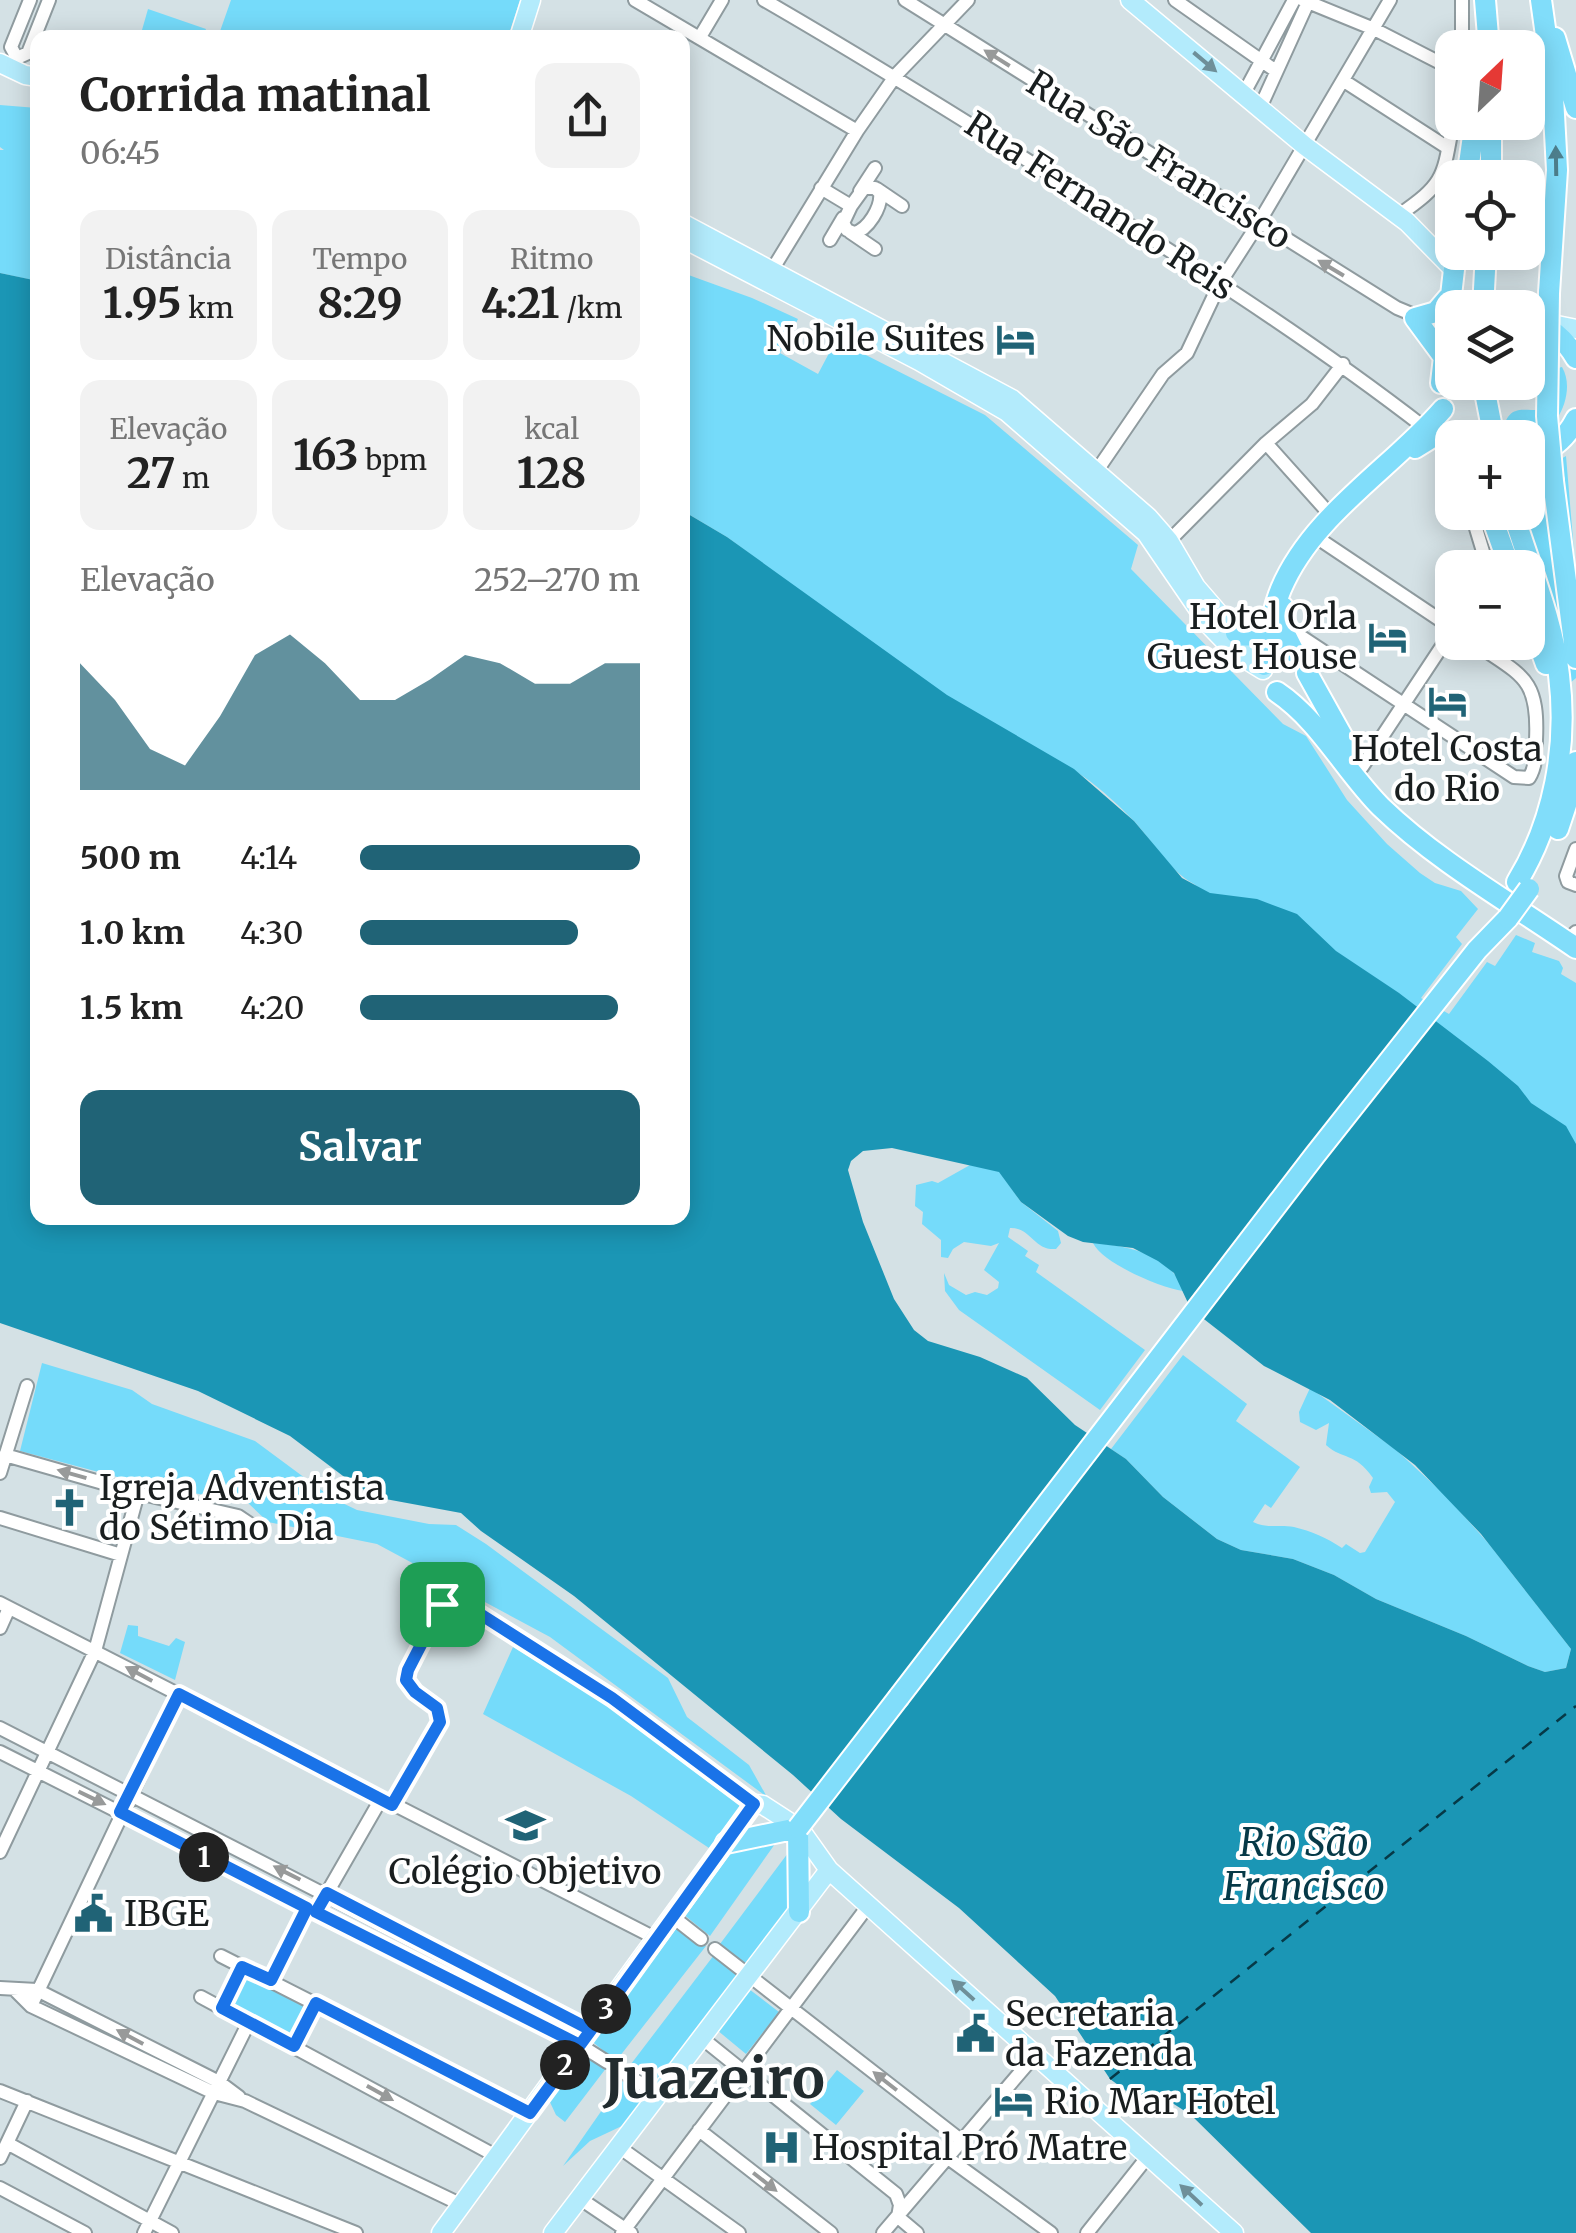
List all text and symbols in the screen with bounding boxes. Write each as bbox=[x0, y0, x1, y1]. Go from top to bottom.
north arrow bbox=[1435, 30, 1545, 140]
map controls bbox=[1435, 30, 1545, 660]
one-way arrow bbox=[983, 50, 1011, 67]
one-way arrow bbox=[1192, 51, 1217, 73]
street label: Rua São Francisco bbox=[1019, 61, 1299, 259]
button: share bbox=[535, 63, 640, 168]
text: Corrida matinal bbox=[80, 67, 431, 123]
street label: Rua Fernando Reis bbox=[957, 102, 1243, 310]
text: 06:45 bbox=[80, 133, 161, 173]
one-way arrow bbox=[1547, 144, 1563, 176]
button: locate bbox=[1435, 160, 1545, 270]
text: Distância bbox=[105, 241, 232, 277]
text: Tempo bbox=[313, 241, 407, 277]
text: Ritmo bbox=[510, 241, 593, 277]
one-way arrow bbox=[1317, 260, 1345, 277]
text: 1.95 bbox=[103, 277, 182, 329]
text: 8:29 bbox=[317, 277, 403, 329]
text: 4:21 bbox=[481, 277, 560, 329]
text: km bbox=[182, 290, 234, 326]
text: /km bbox=[560, 290, 623, 326]
button: layers bbox=[1435, 290, 1545, 400]
place label: Nobile Suites bbox=[766, 317, 985, 361]
hotel icon: Nobile Suites bbox=[994, 318, 1036, 360]
text: Elevação bbox=[109, 411, 227, 447]
text: kcal bbox=[524, 411, 579, 447]
button: + bbox=[1435, 420, 1545, 530]
text: 163 bbox=[293, 429, 359, 481]
text: bpm bbox=[359, 442, 427, 478]
text: 27 bbox=[127, 447, 175, 499]
text: 128 bbox=[517, 447, 586, 499]
text: m bbox=[175, 460, 210, 496]
button: − bbox=[1435, 550, 1545, 660]
text: Elevação bbox=[80, 560, 215, 600]
text: 252–270 m bbox=[474, 560, 640, 600]
place label: Hotel Orla Guest House bbox=[1147, 595, 1357, 679]
hotel icon: Hotel Orla Guest House bbox=[1366, 616, 1408, 658]
hotel icon: Hotel Costa do Rio bbox=[1426, 681, 1468, 723]
place label: Hotel Costa do Rio bbox=[1352, 727, 1542, 811]
text: 500 m bbox=[80, 838, 181, 878]
text: 4:14 bbox=[240, 838, 297, 878]
text: 1.0 km bbox=[80, 913, 185, 953]
text: 4:30 bbox=[240, 913, 303, 953]
text: 1.5 km bbox=[80, 988, 183, 1028]
text: 4:20 bbox=[240, 988, 304, 1028]
button: Salvar bbox=[80, 1090, 640, 1205]
one-way arrow bbox=[56, 1466, 86, 1481]
place label: Igreja Adventista do Sétimo Dia bbox=[99, 1466, 384, 1550]
church icon: Igreja Adventista do Sétimo Dia bbox=[48, 1487, 90, 1529]
pin bbox=[400, 1562, 485, 1647]
icon: arrive bbox=[415, 1577, 470, 1632]
one-way arrow bbox=[125, 1665, 154, 1682]
one-way arrow bbox=[77, 1789, 106, 1806]
school or university icon: Colégio Objetivo bbox=[504, 1804, 546, 1846]
water label: Rio São Francisco bbox=[1222, 1819, 1385, 1910]
pin: 1 bbox=[179, 1832, 229, 1882]
text: 1 bbox=[198, 1839, 210, 1875]
place label: Colégio Objetivo bbox=[389, 1850, 661, 1894]
one-way arrow bbox=[272, 1865, 301, 1882]
place label: IBGE bbox=[124, 1892, 209, 1936]
public building icon: IBGE bbox=[73, 1893, 115, 1935]
one-way arrow bbox=[950, 1979, 975, 2001]
pin: 3 bbox=[581, 1984, 631, 2034]
text: 3 bbox=[598, 1991, 614, 2027]
place label: Secretaria da Fazenda bbox=[1005, 1992, 1193, 2076]
public building icon: Secretaria da Fazenda bbox=[954, 2013, 996, 2055]
one-way arrow bbox=[115, 2029, 144, 2046]
pin: 2 bbox=[540, 2040, 590, 2090]
district label: Juazeiro bbox=[601, 2044, 825, 2113]
text: 2 bbox=[557, 2047, 573, 2083]
one-way arrow bbox=[873, 2071, 898, 2092]
place label: Rio Mar Hotel bbox=[1044, 2080, 1276, 2124]
hotel icon: Rio Mar Hotel bbox=[993, 2081, 1035, 2123]
one-way arrow bbox=[366, 2083, 394, 2101]
place label: Hospital Pró Matre bbox=[812, 2126, 1127, 2170]
hospital icon: Hospital Pró Matre bbox=[761, 2127, 803, 2169]
one-way arrow bbox=[752, 2171, 778, 2191]
one-way arrow bbox=[1179, 2184, 1203, 2207]

